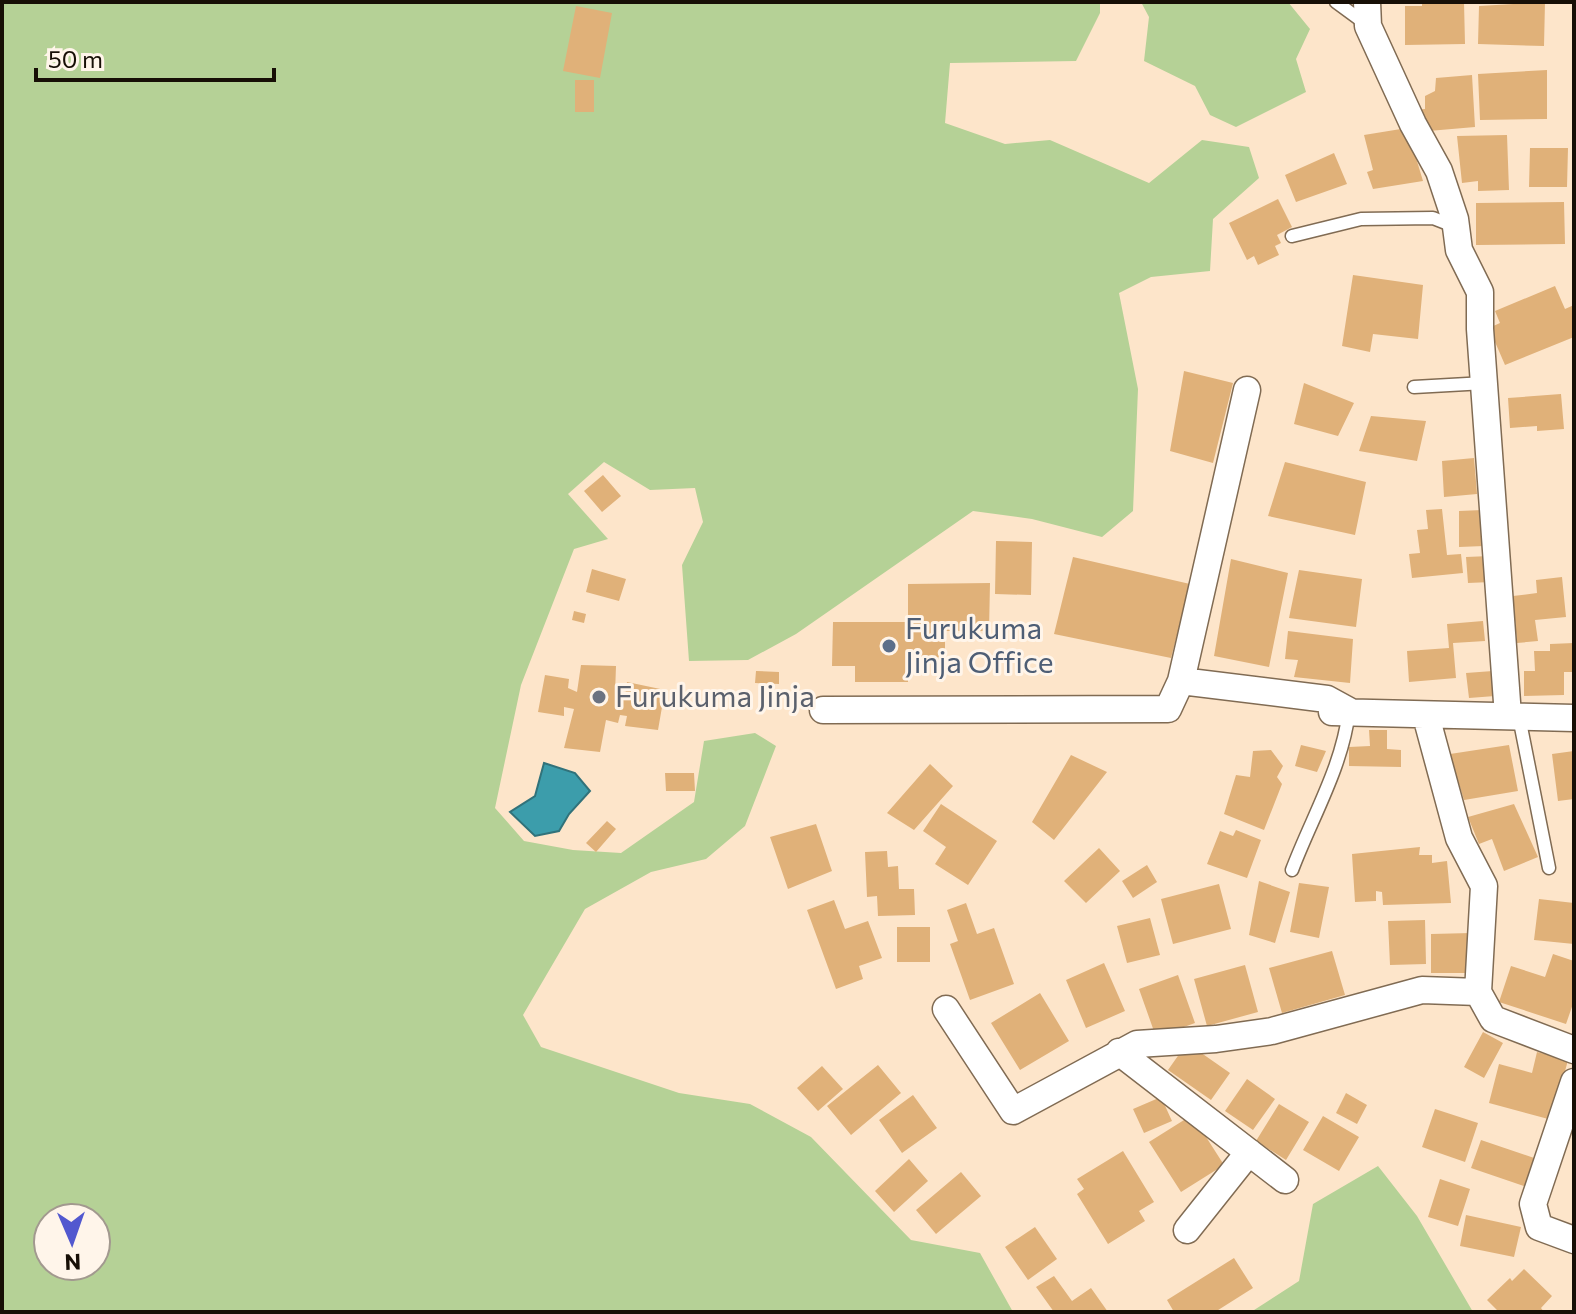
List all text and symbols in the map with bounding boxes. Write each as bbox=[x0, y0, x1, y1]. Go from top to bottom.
scale bar bbox=[36, 32, 274, 82]
text: 50 m bbox=[48, 44, 103, 73]
place label: Furukuma Jinja Office bbox=[905, 608, 1054, 679]
marker: Furukuma Jinja Office bbox=[880, 637, 898, 655]
place label: Furukuma Jinja bbox=[615, 676, 815, 713]
marker: Furukuma Jinja bbox=[590, 688, 608, 706]
north arrow bbox=[32, 1202, 112, 1282]
text: N bbox=[64, 1249, 81, 1276]

